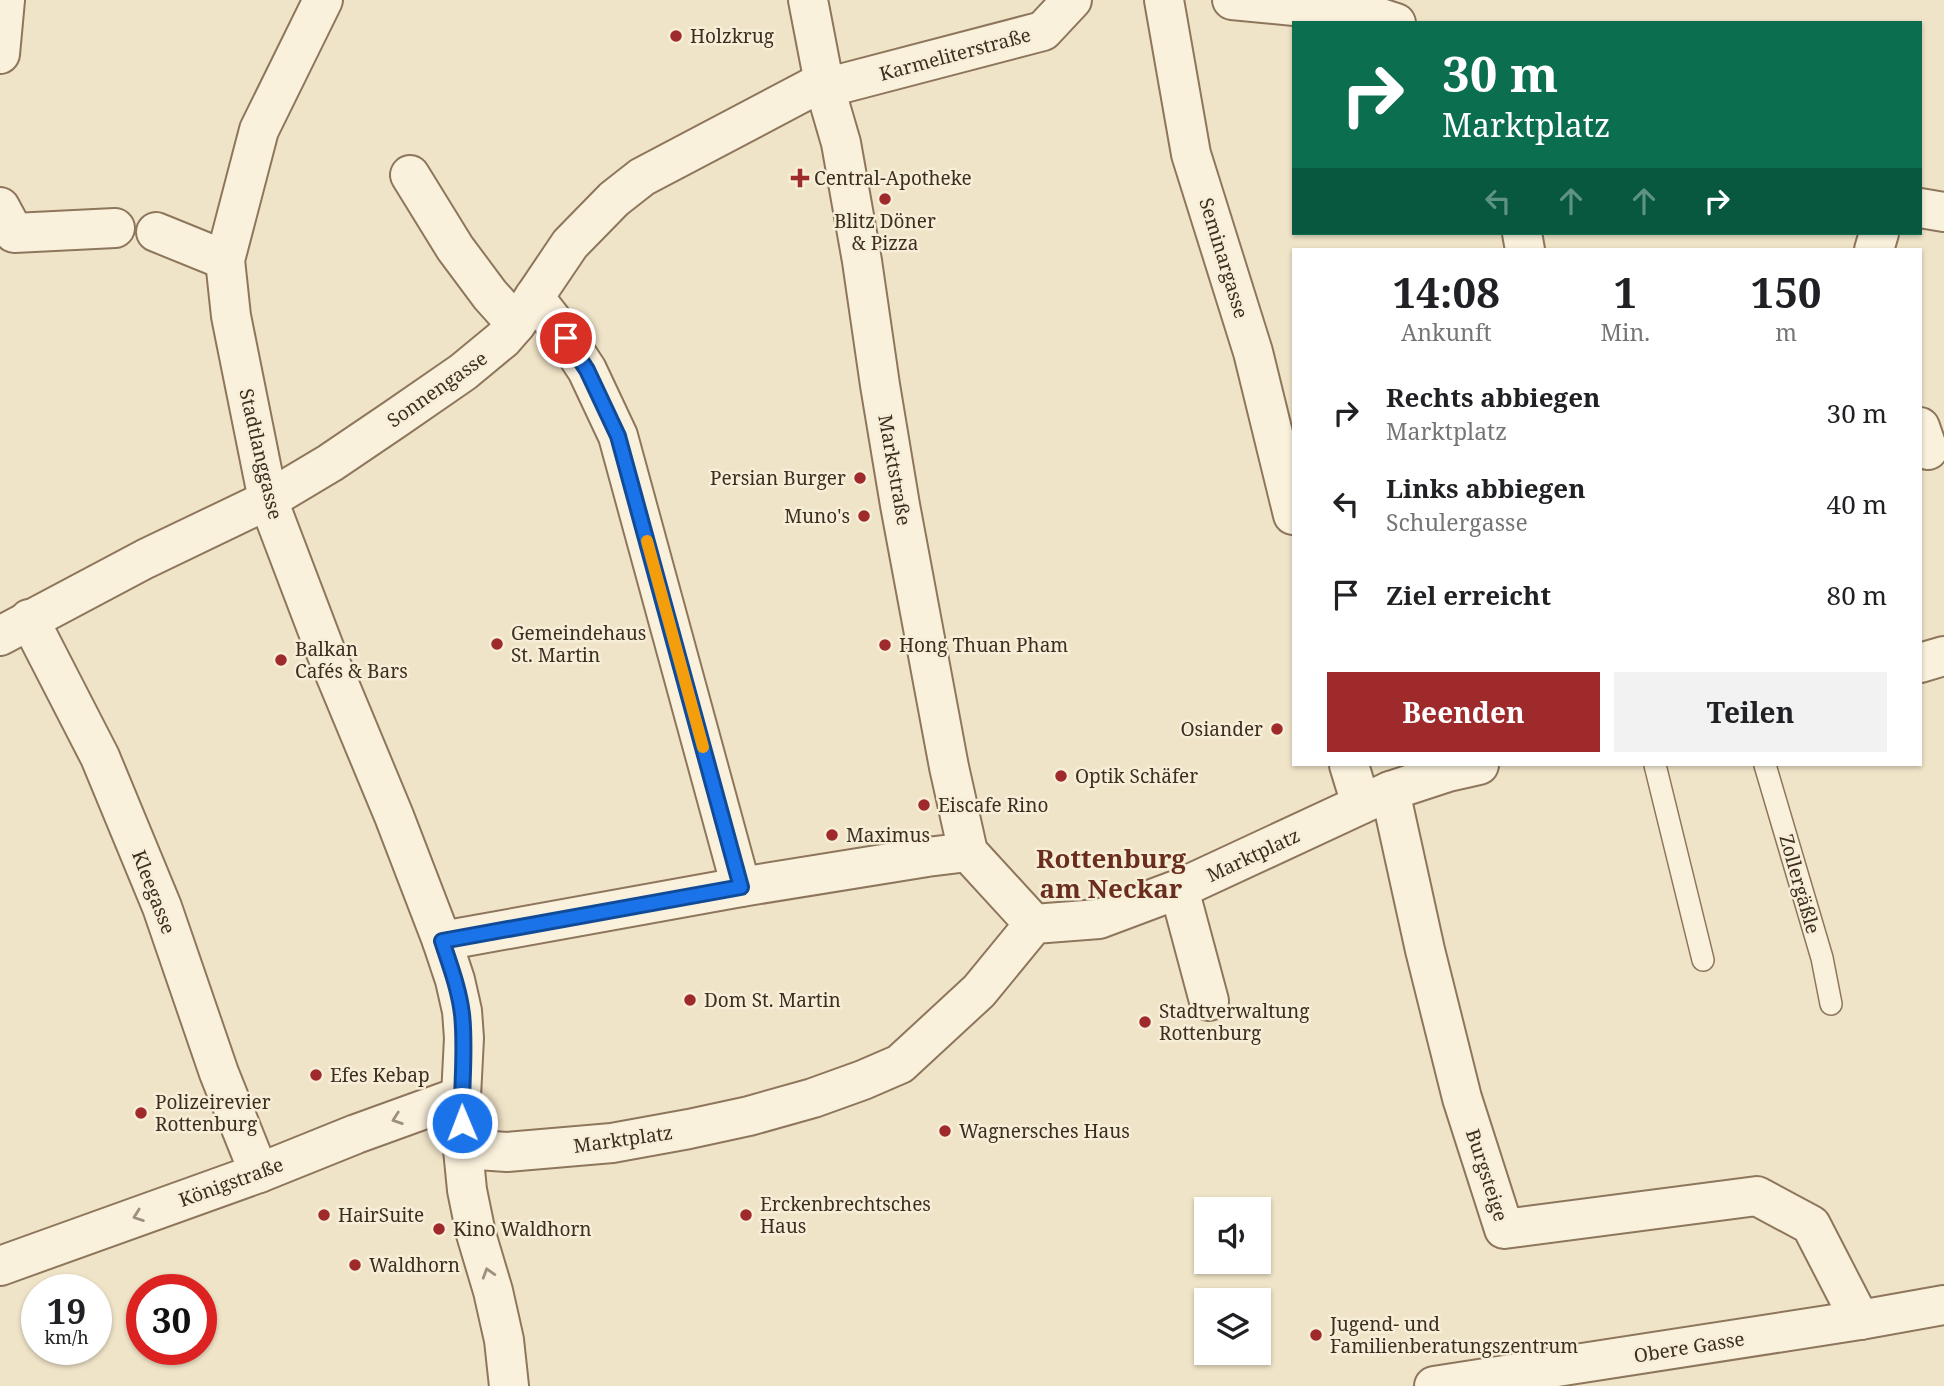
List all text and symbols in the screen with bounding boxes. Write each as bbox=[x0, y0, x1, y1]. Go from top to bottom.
street label: Karmeliterstraße bbox=[876, 21, 1034, 87]
place label: Holzkrug bbox=[690, 23, 774, 49]
marker: Holzkrug bbox=[668, 28, 684, 44]
text: 30 m bbox=[1442, 40, 1558, 106]
icon: right bbox=[1327, 49, 1418, 140]
text: Marktplatz bbox=[1442, 103, 1610, 146]
place label: Central-Apotheke bbox=[814, 165, 972, 191]
marker: Central-Apotheke bbox=[792, 170, 808, 186]
icon: left bbox=[1479, 182, 1517, 220]
icon: ahead bbox=[1552, 182, 1590, 220]
icon: ahead bbox=[1625, 182, 1663, 220]
icon: right bbox=[1698, 182, 1736, 220]
marker: Blitz Döner & Pizza bbox=[877, 191, 893, 207]
street label: Seminargasse bbox=[1193, 195, 1255, 321]
place label: Blitz Döner & Pizza bbox=[834, 208, 936, 256]
text: 14:08 bbox=[1392, 263, 1500, 320]
text: 1 bbox=[1613, 263, 1637, 320]
text: 150 bbox=[1750, 263, 1822, 320]
pin bbox=[536, 308, 596, 368]
text: Ankunft bbox=[1401, 316, 1492, 348]
text: Min. bbox=[1600, 316, 1650, 348]
text: m bbox=[1775, 316, 1797, 348]
icon: arrive bbox=[547, 319, 585, 357]
street label: Sonnengasse bbox=[382, 345, 492, 433]
text: Rechts abbiegen bbox=[1386, 379, 1600, 415]
street label: Stadtlanggasse bbox=[233, 386, 289, 522]
icon: right bbox=[1327, 394, 1365, 432]
text: 30 m bbox=[1827, 395, 1887, 431]
street label: Marktstraße bbox=[872, 412, 918, 528]
text: Marktplatz bbox=[1386, 415, 1507, 447]
place label: Persian Burger bbox=[710, 465, 846, 491]
marker: Persian Burger bbox=[852, 470, 868, 486]
text: Links abbiegen bbox=[1386, 470, 1585, 506]
icon: left bbox=[1327, 485, 1365, 523]
text: 40 m bbox=[1827, 486, 1887, 522]
place label: Muno's bbox=[784, 503, 850, 529]
text: Schulergasse bbox=[1386, 506, 1528, 538]
marker: Muno's bbox=[856, 508, 872, 524]
icon: arrive bbox=[1327, 576, 1365, 614]
text: Ziel erreicht bbox=[1386, 577, 1551, 613]
text: 80 m bbox=[1827, 577, 1887, 613]
place label: Gemeindehaus St. Martin bbox=[511, 620, 646, 668]
place label: Hong Thuan Pham bbox=[899, 632, 1068, 658]
place label: Balkan Cafés & Bars bbox=[295, 636, 408, 684]
marker: Gemeindehaus St. Martin bbox=[489, 636, 505, 652]
marker: Hong Thuan Pham bbox=[877, 637, 893, 653]
marker: Balkan Cafés & Bars bbox=[273, 652, 289, 668]
button: Beenden bbox=[1327, 672, 1600, 752]
button: Teilen bbox=[1614, 672, 1887, 752]
place label: Osiander bbox=[1181, 716, 1263, 742]
marker: Osiander bbox=[1269, 721, 1285, 737]
place label: Optik Schäfer bbox=[1075, 763, 1198, 789]
marker: Optik Schäfer bbox=[1053, 768, 1069, 784]
place label: Eiscafe Rino bbox=[938, 792, 1048, 818]
marker: Eiscafe Rino bbox=[916, 797, 932, 813]
place label: Maximus bbox=[846, 822, 930, 848]
street label: Marktplatz bbox=[1202, 822, 1304, 888]
marker: Maximus bbox=[824, 827, 840, 843]
street label: Zollergäßle bbox=[1773, 831, 1827, 937]
district label: Rottenburg am Neckar bbox=[1036, 840, 1187, 906]
street label: Kleegasse bbox=[126, 846, 182, 938]
place label: Dom St. Martin bbox=[704, 987, 841, 1013]
marker: Dom St. Martin bbox=[682, 992, 698, 1008]
place label: Stadtverwaltung Rottenburg bbox=[1159, 998, 1309, 1046]
marker: Stadtverwaltung Rottenburg bbox=[1137, 1014, 1153, 1030]
place label: Efes Kebap bbox=[330, 1062, 430, 1088]
marker: Efes Kebap bbox=[308, 1067, 324, 1083]
position arrow bbox=[425, 1086, 499, 1160]
place label: Polizeirevier Rottenburg bbox=[155, 1089, 271, 1137]
marker: Polizeirevier Rottenburg bbox=[133, 1105, 149, 1121]
one-way arrow bbox=[391, 1111, 403, 1125]
place label: Wagnersches Haus bbox=[959, 1118, 1130, 1144]
street label: Marktplatz bbox=[572, 1119, 674, 1159]
marker: Wagnersches Haus bbox=[937, 1123, 953, 1139]
street label: Burgsteige bbox=[1460, 1126, 1514, 1224]
street label: Königstraße bbox=[175, 1151, 287, 1213]
place label: Erckenbrechtsches Haus bbox=[760, 1191, 931, 1239]
map controls bbox=[1194, 1197, 1271, 1365]
button: sound bbox=[1194, 1197, 1271, 1274]
place label: HairSuite bbox=[338, 1202, 424, 1228]
marker: HairSuite bbox=[316, 1207, 332, 1223]
marker: Erckenbrechtsches Haus bbox=[738, 1207, 754, 1223]
one-way arrow bbox=[132, 1208, 144, 1222]
place label: Kino Waldhorn bbox=[453, 1216, 592, 1242]
marker: Kino Waldhorn bbox=[431, 1221, 447, 1237]
place label: Waldhorn bbox=[369, 1252, 460, 1278]
marker: Waldhorn bbox=[347, 1257, 363, 1273]
one-way arrow bbox=[482, 1268, 496, 1280]
speed limit sign: 30 bbox=[126, 1274, 217, 1365]
text: 19 bbox=[47, 1287, 86, 1334]
button: layers bbox=[1194, 1288, 1271, 1365]
place label: Jugend- und Familienberatungszentrum bbox=[1329, 1311, 1578, 1359]
text: km/h bbox=[44, 1325, 89, 1349]
street label: Obere Gasse bbox=[1632, 1325, 1746, 1369]
marker: Jugend- und Familienberatungszentrum bbox=[1308, 1327, 1324, 1343]

